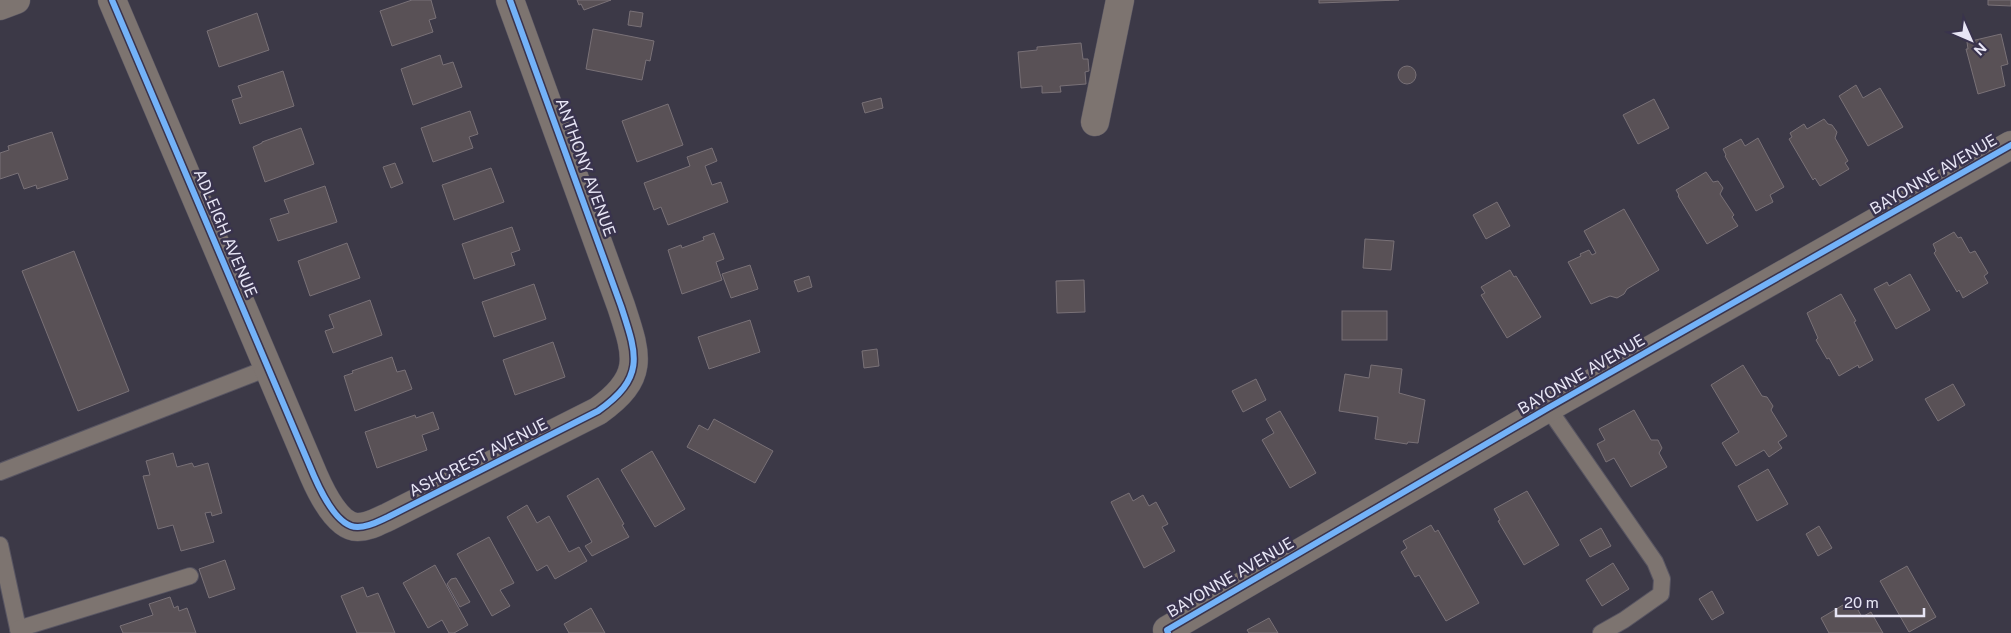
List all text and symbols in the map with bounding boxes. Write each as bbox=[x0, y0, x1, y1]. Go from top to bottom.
north arrow bbox=[1946, 15, 1996, 65]
text: N bbox=[1971, 40, 1990, 59]
street label: ANTHONY AVENUE bbox=[552, 95, 619, 239]
street label: BAYONNE AVENUE bbox=[1866, 130, 2000, 218]
street label: ADLEIGH AVENUE bbox=[190, 166, 261, 300]
street label: BAYONNE AVENUE bbox=[1514, 330, 1648, 418]
street label: ASHCREST AVENUE bbox=[406, 414, 551, 501]
street label: BAYONNE AVENUE bbox=[1163, 533, 1297, 621]
scale bar bbox=[1836, 586, 1924, 618]
text: 20 m bbox=[1844, 594, 1879, 611]

